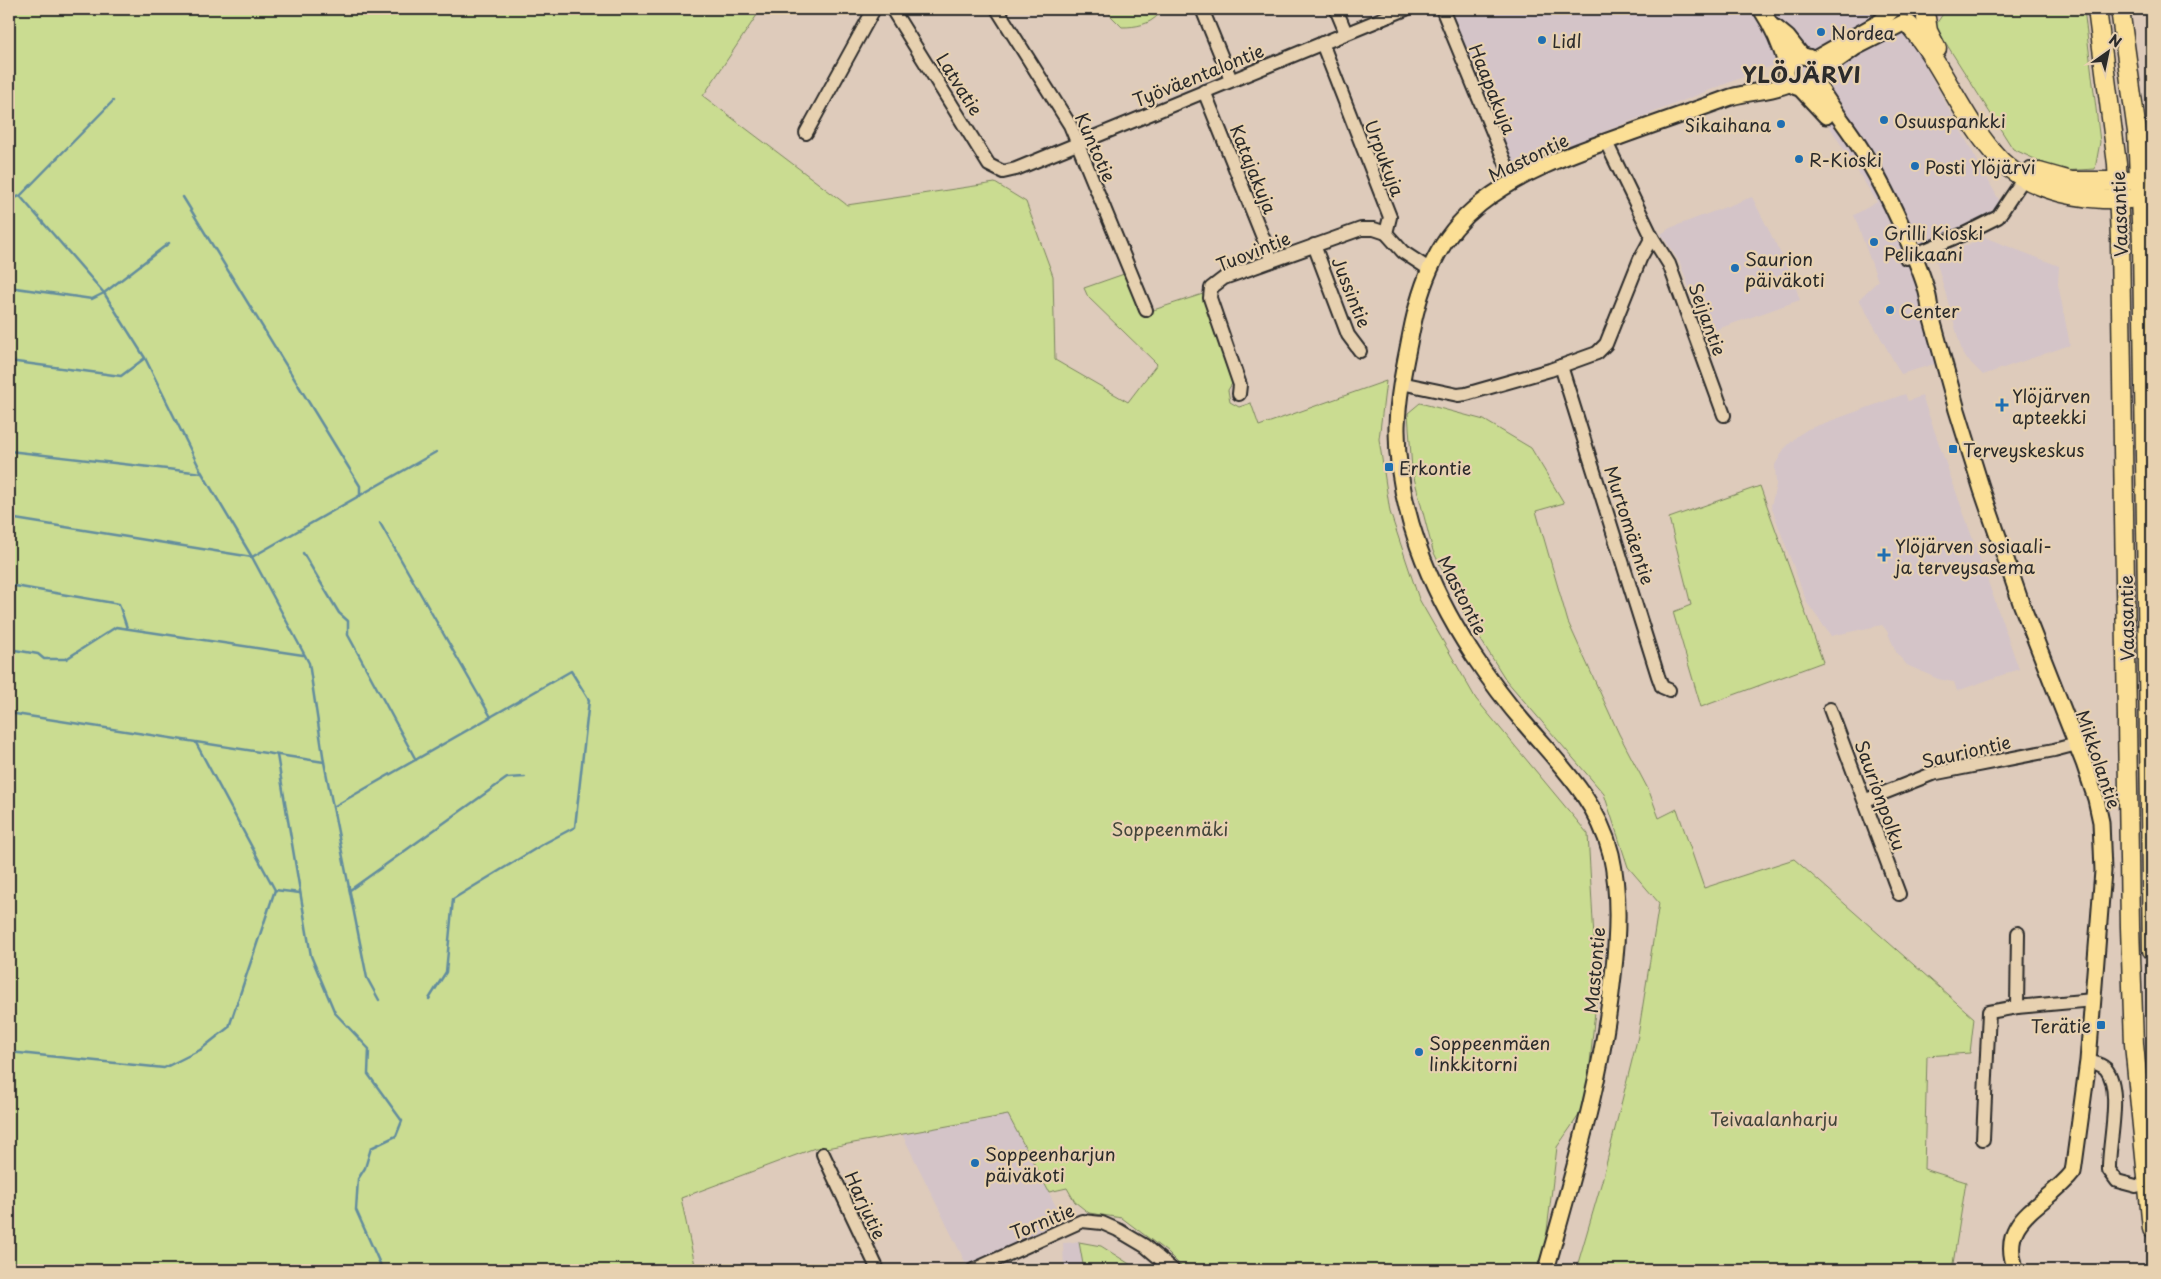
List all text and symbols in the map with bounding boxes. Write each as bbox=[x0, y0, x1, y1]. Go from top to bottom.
place label: Nordea bbox=[1831, 19, 1896, 46]
marker: Nordea bbox=[1815, 26, 1827, 38]
place label: Lidl bbox=[1552, 27, 1582, 54]
north arrow bbox=[2084, 28, 2134, 78]
text: N bbox=[2105, 29, 2126, 53]
marker: Lidl bbox=[1536, 34, 1548, 46]
street label: Työväentalontie bbox=[1128, 36, 1268, 114]
street label: Haapakuja bbox=[1463, 40, 1524, 139]
street label: Latvatie bbox=[930, 47, 990, 121]
district label: YLÖJÄRVI bbox=[1742, 57, 1862, 90]
place label: Osuuspankki bbox=[1894, 107, 2006, 134]
street label: Kuntotie bbox=[1069, 108, 1123, 186]
place label: Sikaihana bbox=[1684, 111, 1772, 138]
marker: Osuuspankki bbox=[1878, 114, 1890, 126]
street label: Urpukuja bbox=[1358, 116, 1412, 201]
marker: Sikaihana bbox=[1775, 118, 1787, 130]
street label: Katajakuja bbox=[1224, 120, 1284, 218]
street label: Mastontie bbox=[1483, 126, 1573, 188]
place label: R-Kioski bbox=[1809, 146, 1882, 173]
marker: R-Kioski bbox=[1793, 153, 1805, 165]
place label: Posti Ylöjärvi bbox=[1925, 153, 2036, 180]
marker: Posti Ylöjärvi bbox=[1909, 160, 1921, 172]
street label: Vaasantie bbox=[2104, 171, 2134, 257]
place label: Grilli Kioski Pelikaani bbox=[1884, 219, 1983, 267]
street label: Tuovintie bbox=[1212, 224, 1294, 278]
marker: Grilli Kioski Pelikaani bbox=[1868, 236, 1880, 248]
place label: Saurion päiväkoti bbox=[1745, 245, 1825, 293]
street label: Jussintie bbox=[1326, 252, 1378, 332]
marker: Saurion päiväkoti bbox=[1729, 262, 1741, 274]
street label: Seijantie bbox=[1682, 279, 1734, 359]
place label: Center bbox=[1900, 297, 1960, 324]
marker: Center bbox=[1884, 304, 1896, 316]
place label: Ylöjärven apteekki bbox=[2012, 382, 2091, 430]
marker: Ylöjärven apteekki bbox=[1996, 399, 2008, 411]
place label: Terveyskeskus bbox=[1963, 436, 2084, 463]
marker: Terveyskeskus bbox=[1947, 443, 1959, 455]
place label: Erkontie bbox=[1399, 454, 1471, 481]
marker: Erkontie bbox=[1383, 461, 1395, 473]
street label: Murtomäentie bbox=[1598, 462, 1662, 588]
place label: Ylöjärven sosiaali- ja terveysasema bbox=[1893, 532, 2052, 580]
marker: Ylöjärven sosiaali- ja terveysasema bbox=[1877, 548, 1891, 562]
street label: Mastontie bbox=[1431, 550, 1495, 640]
street label: Vaasantie bbox=[2112, 575, 2140, 661]
street label: Mikkolantie bbox=[2070, 706, 2128, 812]
street label: Sauriontie bbox=[1919, 728, 2013, 774]
street label: Saurionpolku bbox=[1849, 736, 1913, 854]
park label: Soppeenmäki bbox=[1112, 815, 1229, 842]
street label: Mastontie bbox=[1577, 926, 1611, 1014]
place label: Terätie bbox=[2031, 1012, 2091, 1039]
marker: Terätie bbox=[2095, 1019, 2107, 1031]
place label: Soppeenmäen linkkitorni bbox=[1429, 1029, 1550, 1077]
marker: Soppeenmäen linkkitorni bbox=[1413, 1046, 1425, 1058]
park label: Teivaalanharju bbox=[1710, 1105, 1838, 1132]
place label: Soppeenharjun päiväkoti bbox=[985, 1140, 1116, 1188]
marker: Soppeenharjun päiväkoti bbox=[969, 1157, 981, 1169]
street label: Harjutie bbox=[838, 1166, 894, 1244]
street label: Tornitie bbox=[1006, 1196, 1078, 1246]

